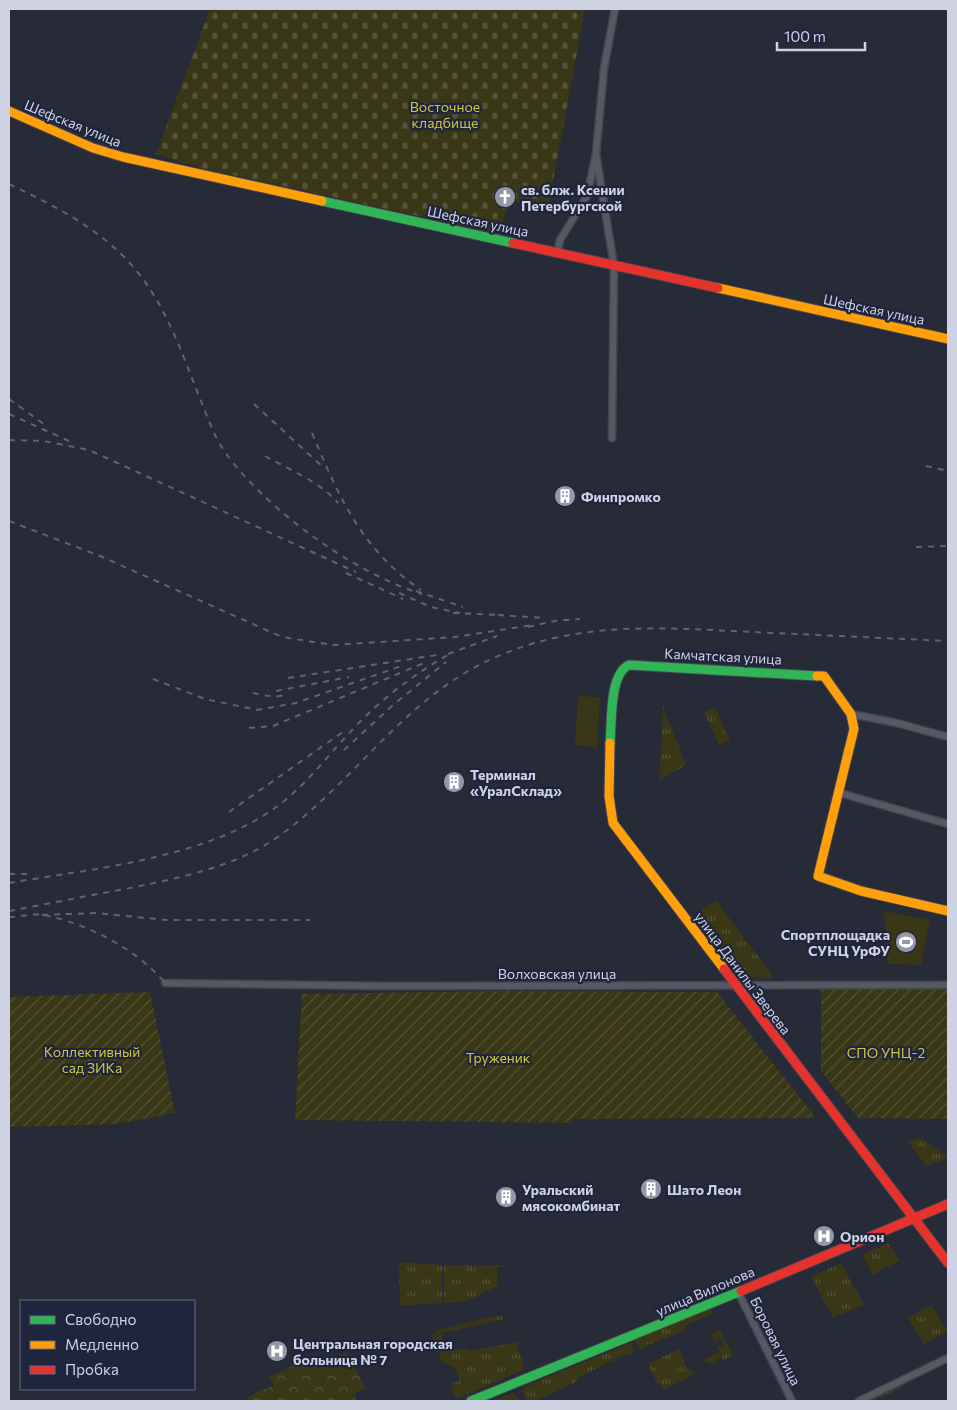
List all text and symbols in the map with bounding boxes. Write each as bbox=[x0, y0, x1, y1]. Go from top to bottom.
scale bar bbox=[777, 20, 864, 52]
text: 100 m bbox=[784, 27, 826, 45]
street label: Шефская улица bbox=[22, 96, 124, 150]
park label: Восточное кладбище bbox=[410, 98, 480, 131]
place label: св. блж. Ксении Петербургской bbox=[521, 181, 625, 214]
church icon: св. блж. Ксении Петербургской bbox=[493, 185, 517, 209]
street label: Шефская улица bbox=[426, 202, 530, 240]
street label: Шефская улица bbox=[822, 290, 926, 328]
building icon: Финпромко bbox=[553, 484, 577, 508]
place label: Финпромко bbox=[581, 488, 661, 505]
street label: Камчатская улица bbox=[664, 644, 782, 668]
place label: Терминал «УралСклад» bbox=[470, 766, 562, 799]
building icon: Терминал «УралСклад» bbox=[442, 770, 466, 794]
street label: улица Данилы Зверева bbox=[691, 908, 795, 1038]
place label: Спортплощадка СУНЦ УрФУ bbox=[781, 926, 890, 959]
sports icon: Спортплощадка СУНЦ УрФУ bbox=[894, 930, 918, 954]
street label: Волховская улица bbox=[498, 965, 616, 982]
park label: Коллективный сад ЗИКа bbox=[44, 1043, 140, 1076]
park label: СПО УНЦ-2 bbox=[847, 1044, 925, 1061]
park label: Труженик bbox=[466, 1049, 531, 1066]
building icon: Шато Леон bbox=[639, 1177, 663, 1201]
place label: Уральский мясокомбинат bbox=[522, 1181, 621, 1214]
place label: Шато Леон bbox=[667, 1181, 741, 1198]
building icon: Уральский мясокомбинат bbox=[494, 1185, 518, 1209]
hospital icon: Орион bbox=[812, 1224, 836, 1248]
place label: Орион bbox=[840, 1228, 884, 1245]
street label: улица Вилонова bbox=[653, 1263, 757, 1319]
street label: Боровая улица bbox=[747, 1294, 805, 1388]
legend bbox=[20, 1300, 195, 1390]
text: Свободно bbox=[65, 1310, 136, 1328]
text: Медленно bbox=[65, 1335, 139, 1353]
place label: Центральная городская больница № 7 bbox=[293, 1335, 453, 1368]
hospital icon: Центральная городская больница № 7 bbox=[265, 1339, 289, 1363]
text: Пробка bbox=[65, 1360, 119, 1378]

